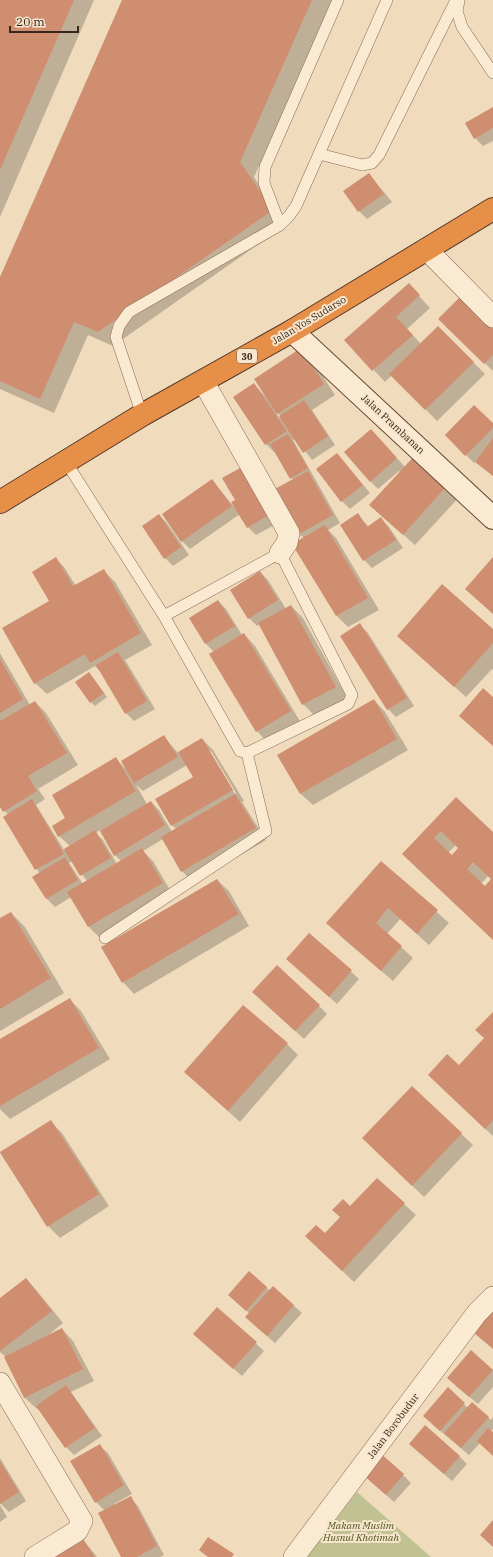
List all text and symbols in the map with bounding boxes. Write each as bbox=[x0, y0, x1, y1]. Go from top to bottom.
scale bar bbox=[10, 8, 78, 34]
text: 20 m bbox=[16, 14, 45, 29]
street label: Jalan Yos Sudarso bbox=[270, 293, 349, 347]
road number: 30 bbox=[237, 349, 257, 363]
street label: Jalan Prambanan bbox=[358, 391, 428, 457]
street label: Jalan Borobudur bbox=[364, 1390, 422, 1461]
park label: Makam Muslim Husnul Khotimah bbox=[322, 1519, 399, 1544]

